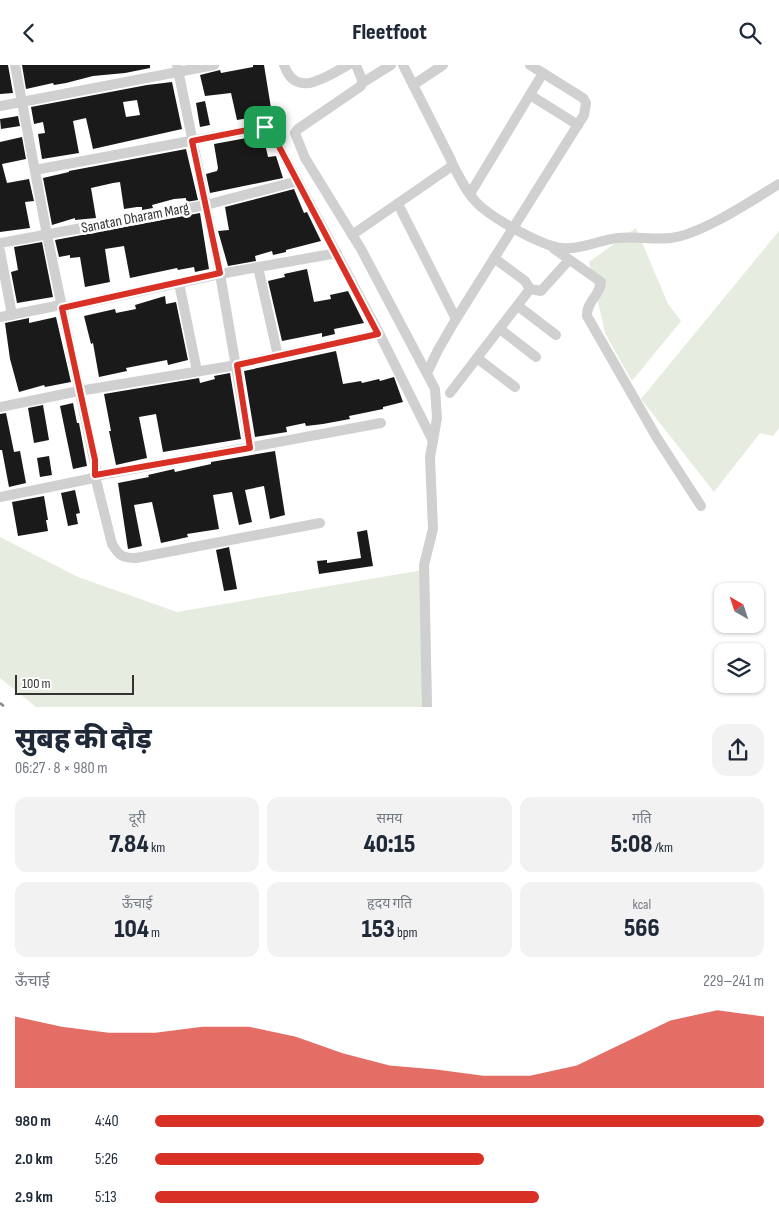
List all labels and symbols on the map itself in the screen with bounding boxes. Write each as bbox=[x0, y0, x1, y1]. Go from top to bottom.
pin bbox=[244, 106, 286, 148]
street label: Sanatan Dharam Marg bbox=[79, 198, 191, 238]
north arrow bbox=[714, 583, 764, 633]
scale bar bbox=[15, 673, 134, 696]

